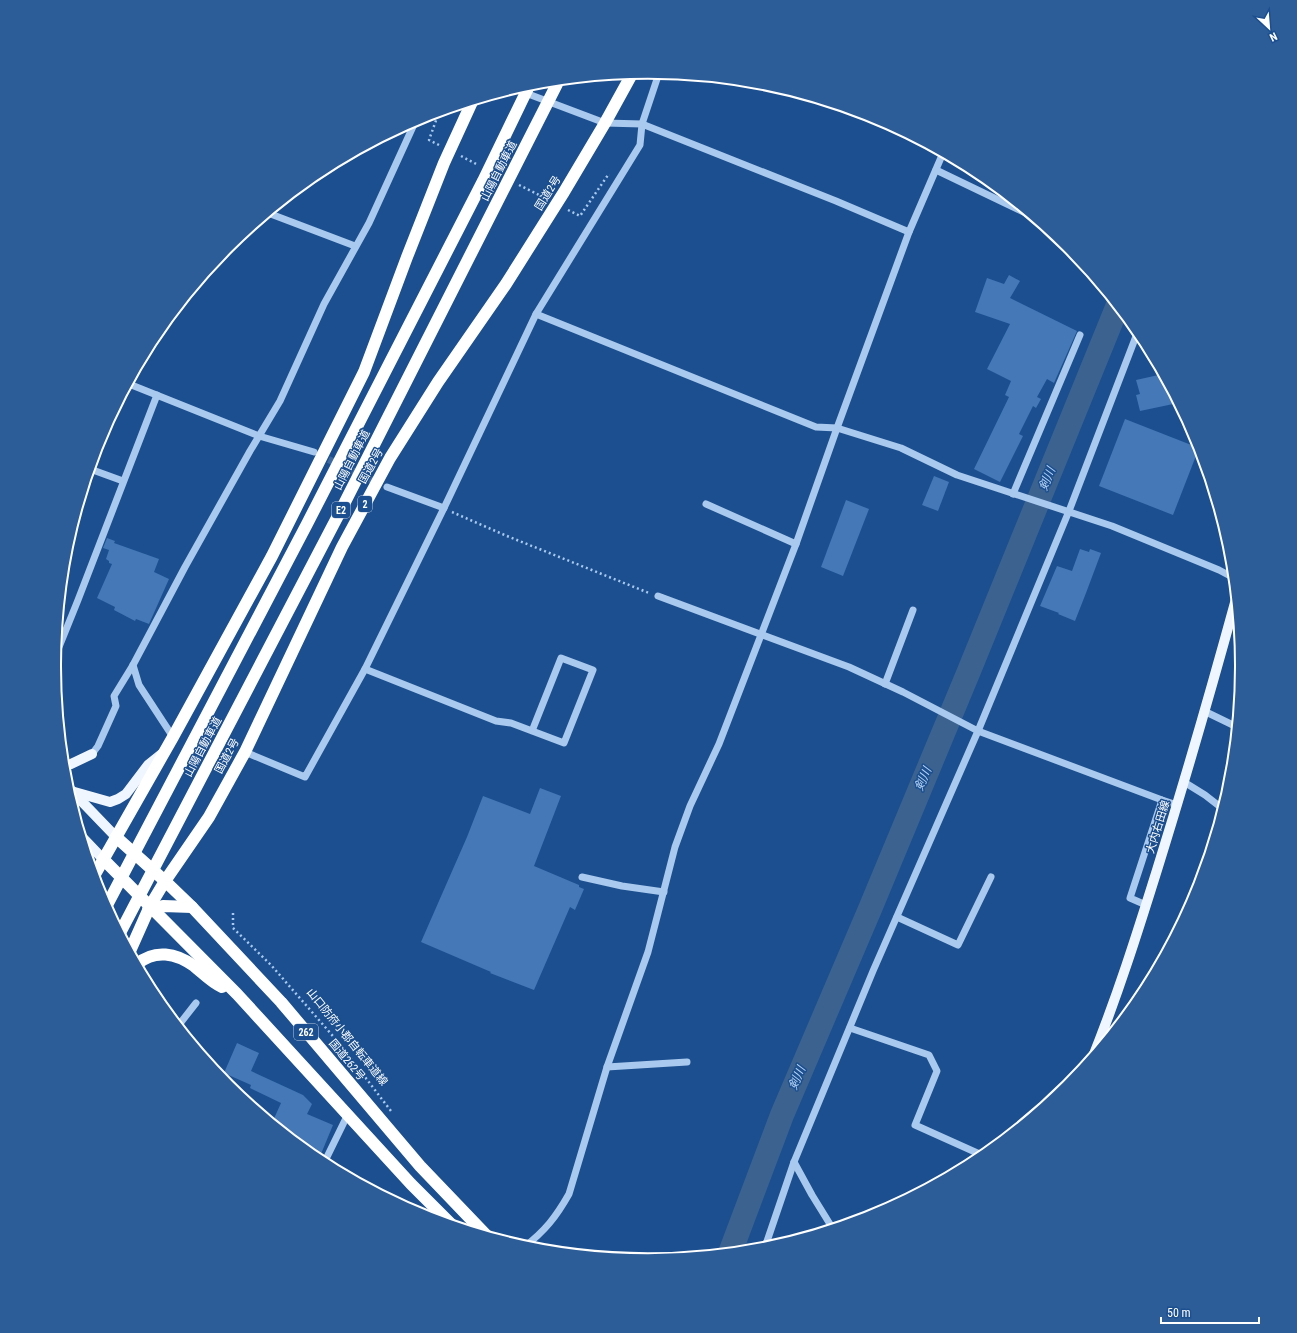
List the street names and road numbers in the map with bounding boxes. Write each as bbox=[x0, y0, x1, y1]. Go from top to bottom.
street label: 山陽自動車道 bbox=[478, 139, 520, 203]
street label: 国道2号 bbox=[532, 173, 564, 213]
street label: 山陽自動車道 bbox=[331, 428, 373, 492]
street label: 国道2号 bbox=[356, 446, 386, 486]
road number: 2 bbox=[358, 496, 372, 512]
road number: E2 bbox=[332, 502, 350, 518]
street label: 山陽自動車道 bbox=[182, 715, 224, 779]
street label: 国道2号 bbox=[212, 736, 242, 776]
street label: 大内右田線 bbox=[1144, 799, 1172, 855]
street label: 山口防府小郡自転車道線 bbox=[304, 986, 390, 1088]
road number: 262 bbox=[294, 1024, 318, 1040]
street label: 国道262号 bbox=[326, 1037, 368, 1083]

